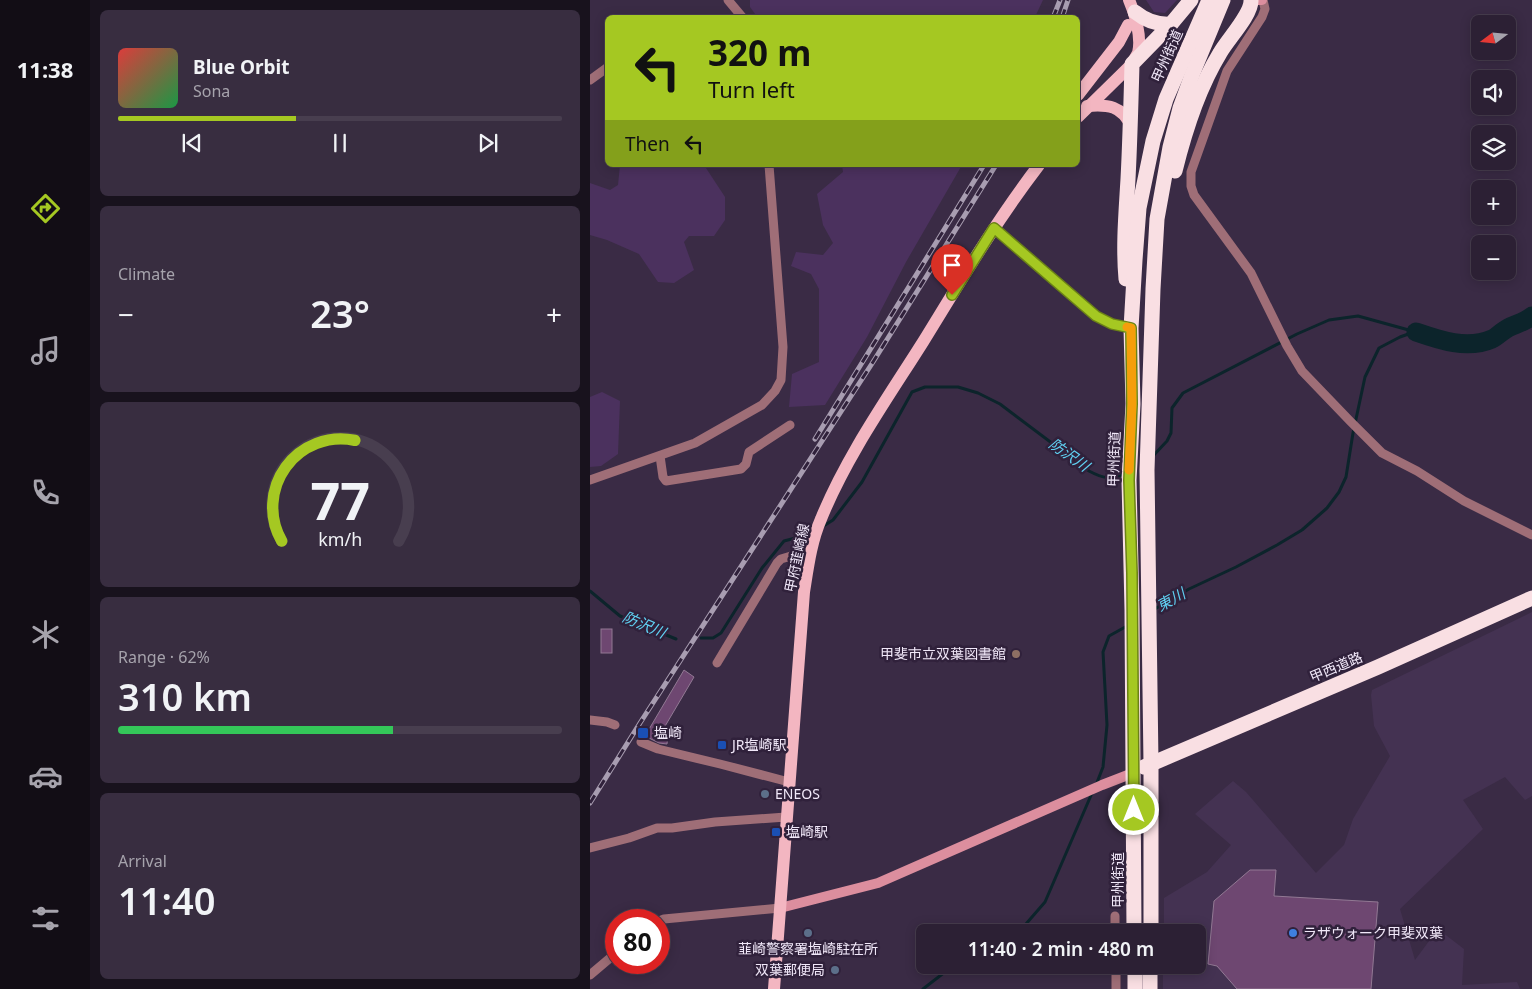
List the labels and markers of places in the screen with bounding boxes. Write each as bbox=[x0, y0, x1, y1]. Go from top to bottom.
pin bbox=[931, 244, 973, 295]
place label: 甲斐市立双葉図書館 bbox=[880, 644, 1006, 663]
marker: 甲斐市立双葉図書館 bbox=[1010, 648, 1022, 660]
place label: 塩崎 bbox=[654, 723, 682, 742]
marker: 塩崎 bbox=[636, 726, 650, 740]
place label: JR塩崎駅 bbox=[730, 735, 787, 754]
marker: JR塩崎駅 bbox=[716, 739, 728, 751]
place label: ENEOS bbox=[775, 784, 820, 803]
marker: ENEOS bbox=[759, 788, 771, 800]
place label: 塩崎駅 bbox=[786, 822, 828, 841]
marker: 塩崎駅 bbox=[770, 826, 782, 838]
place label: ラザウォーク甲斐双葉 bbox=[1303, 923, 1443, 942]
marker: 韮崎警察署塩崎駐在所 bbox=[802, 927, 814, 939]
marker: ラザウォーク甲斐双葉 bbox=[1287, 927, 1299, 939]
place label: 韮崎警察署塩崎駐在所 bbox=[738, 939, 878, 958]
place label: 双葉郵便局 bbox=[755, 960, 825, 979]
marker: 双葉郵便局 bbox=[829, 964, 841, 976]

